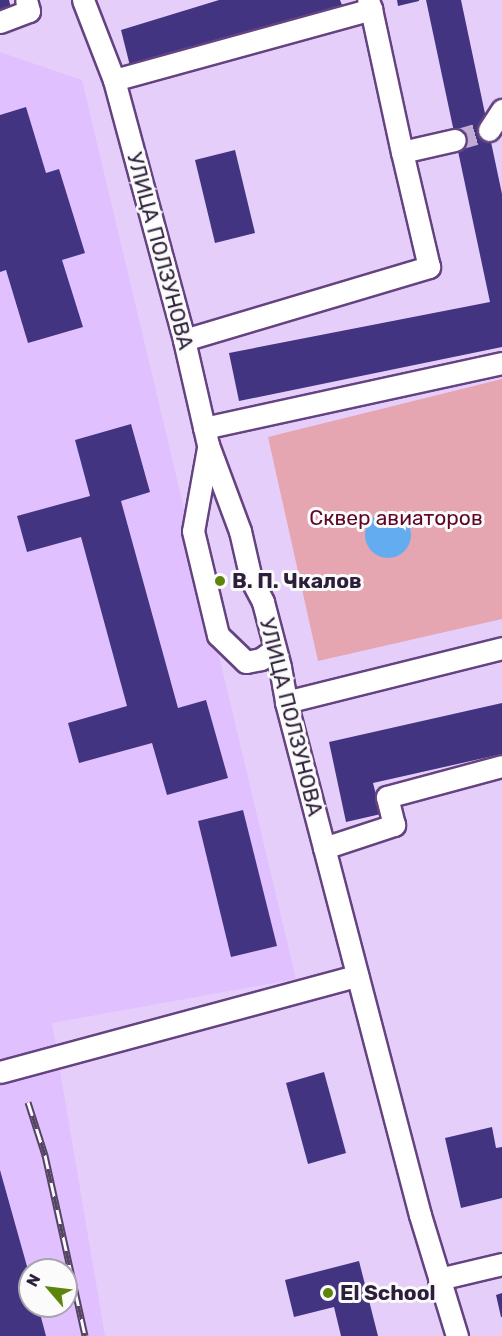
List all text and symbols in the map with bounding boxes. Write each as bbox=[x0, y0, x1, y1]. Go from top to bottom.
street label: УЛИЦА ПОЛЗУНОВА bbox=[122, 150, 198, 352]
park label: Сквер авиаторов bbox=[309, 505, 483, 531]
place label: В. П. Чкалов bbox=[232, 568, 362, 594]
marker: В. П. Чкалов bbox=[213, 574, 227, 588]
street label: УЛИЦА ПОЛЗУНОВА bbox=[254, 615, 328, 819]
north arrow bbox=[18, 1258, 78, 1318]
text: N bbox=[22, 1271, 45, 1290]
place label: El School bbox=[340, 1280, 436, 1306]
marker: El School bbox=[321, 1286, 335, 1300]

